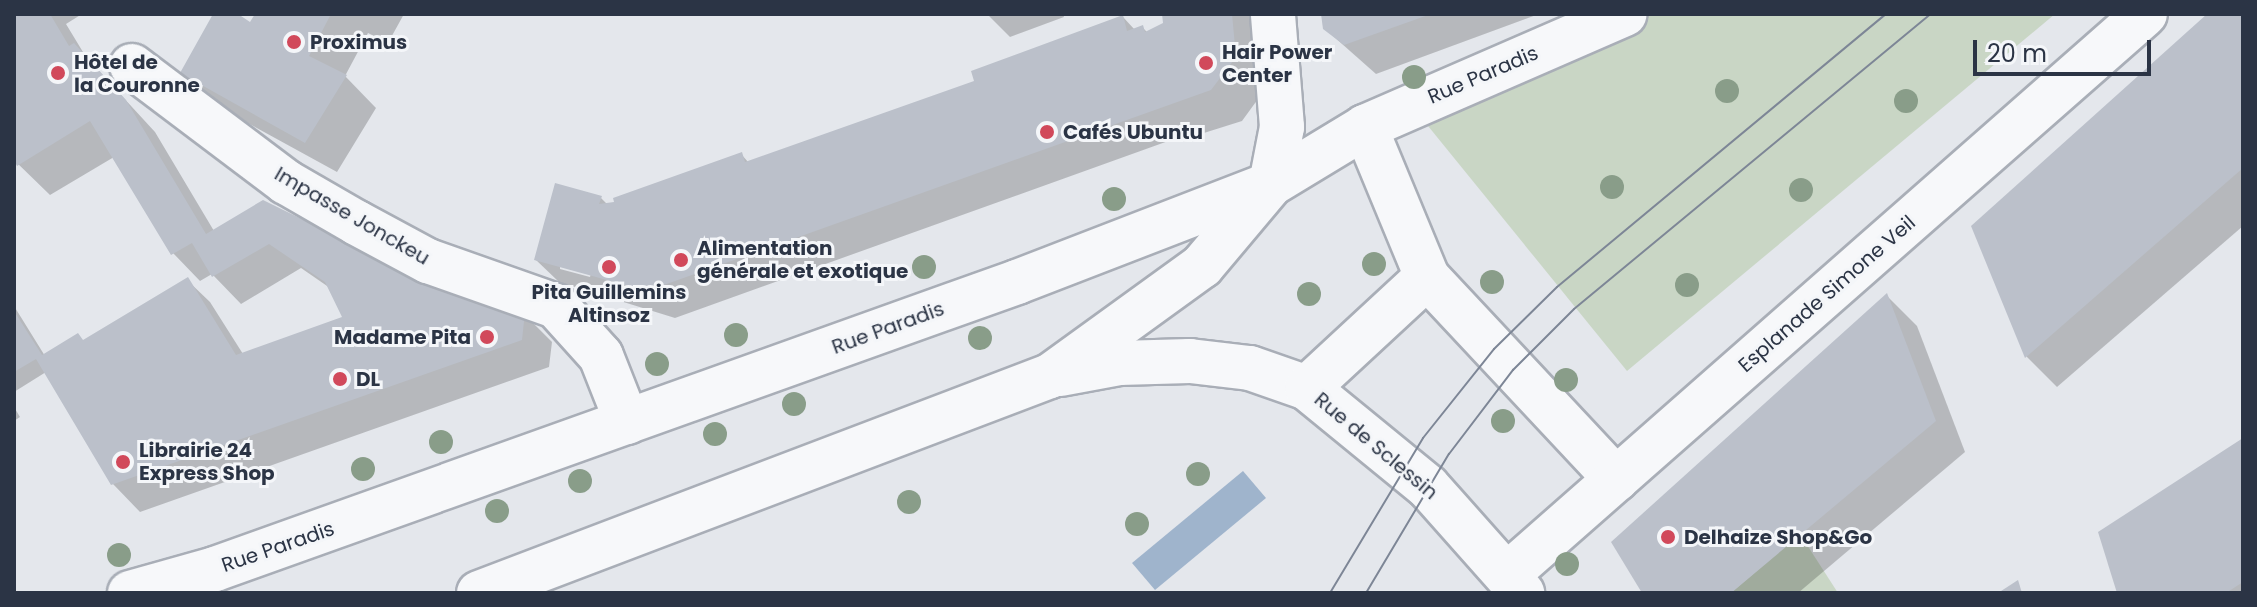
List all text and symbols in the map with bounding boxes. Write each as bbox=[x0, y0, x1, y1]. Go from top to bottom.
scale bar bbox=[1977, 24, 2155, 74]
place label: Proximus bbox=[310, 30, 407, 54]
marker: Proximus bbox=[285, 33, 303, 51]
text: 20 m bbox=[1987, 37, 2047, 70]
place label: Hair Power Center bbox=[1222, 40, 1332, 87]
street label: Rue Paradis bbox=[1424, 41, 1542, 109]
place label: Hôtel de la Couronne bbox=[74, 50, 200, 97]
marker: Hair Power Center bbox=[1197, 54, 1215, 72]
marker: Hôtel de la Couronne bbox=[49, 64, 67, 82]
place label: Cafés Ubuntu bbox=[1063, 120, 1203, 144]
marker: Cafés Ubuntu bbox=[1038, 123, 1056, 141]
street label: Impasse Jonckeu bbox=[270, 162, 434, 270]
street label: Esplanade Simone Veil bbox=[1734, 211, 1920, 377]
place label: Alimentation générale et exotique bbox=[697, 236, 908, 283]
marker: Alimentation générale et exotique bbox=[672, 251, 690, 269]
marker: Pita Guillemins Altinsoz bbox=[600, 258, 618, 276]
place label: Pita Guillemins Altinsoz bbox=[532, 280, 686, 327]
street label: Rue Paradis bbox=[829, 297, 947, 359]
place label: Madame Pita bbox=[334, 325, 471, 349]
marker: Madame Pita bbox=[478, 328, 496, 346]
place label: DL bbox=[356, 367, 380, 391]
marker: DL bbox=[331, 370, 349, 388]
street label: Rue de Sclessin bbox=[1309, 387, 1443, 505]
place label: Librairie 24 Express Shop bbox=[139, 438, 275, 485]
marker: Librairie 24 Express Shop bbox=[114, 453, 132, 471]
street label: Rue Paradis bbox=[218, 517, 338, 577]
place label: Delhaize Shop&Go bbox=[1684, 525, 1872, 549]
marker: Delhaize Shop&Go bbox=[1659, 528, 1677, 546]

